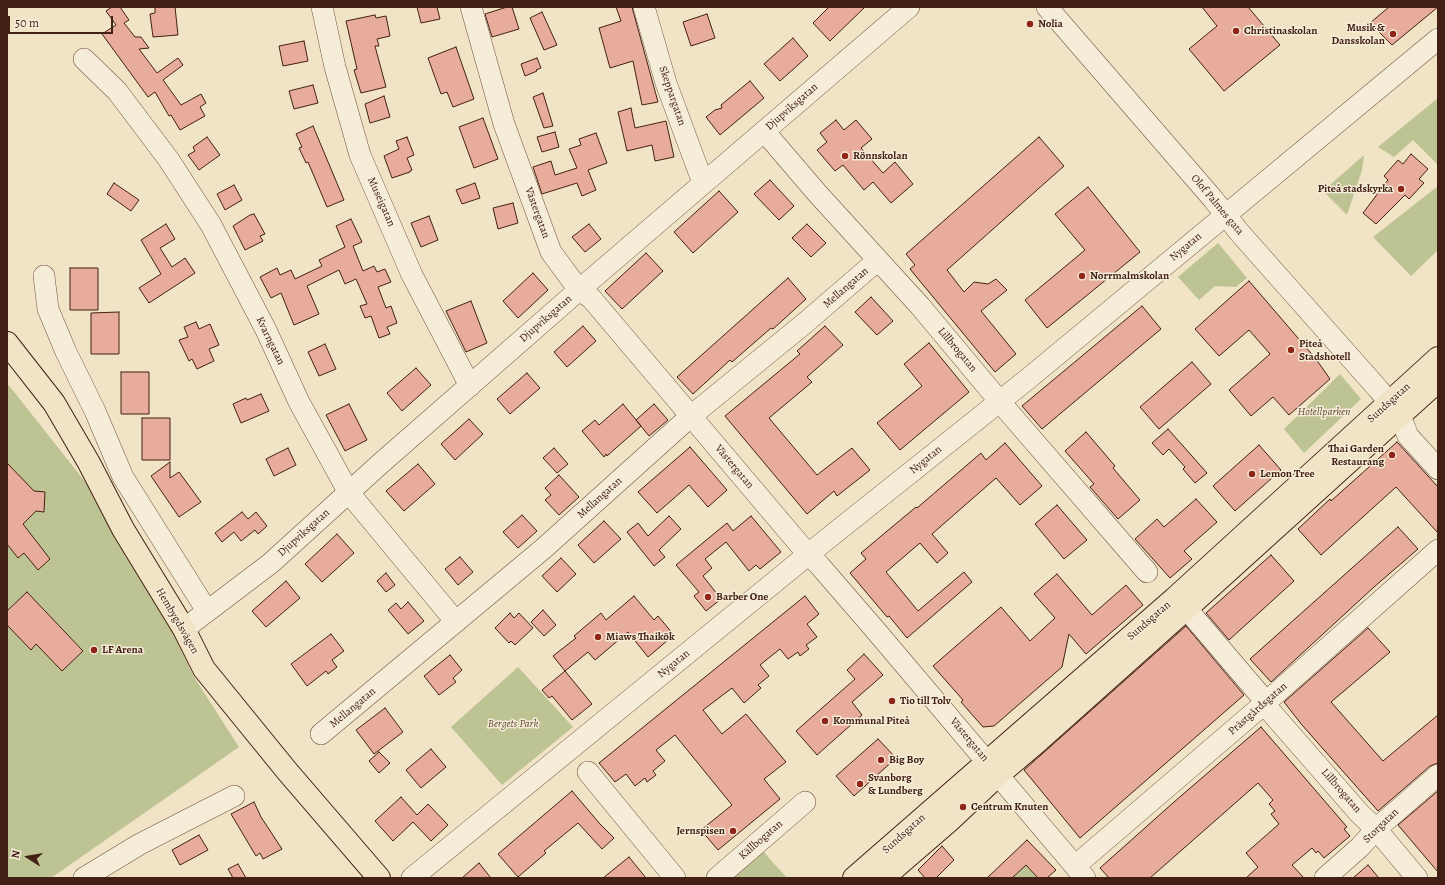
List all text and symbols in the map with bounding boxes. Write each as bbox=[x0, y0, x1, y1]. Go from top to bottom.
scale bar bbox=[10, 8, 115, 34]
text: 50 m bbox=[15, 15, 39, 31]
place label: Nolia bbox=[1038, 17, 1063, 31]
marker: Nolia bbox=[1025, 19, 1035, 29]
place label: Musik & Dansskolan bbox=[1331, 21, 1385, 47]
place label: Christinaskolan bbox=[1244, 24, 1317, 38]
marker: Christinaskolan bbox=[1231, 26, 1241, 36]
marker: Musik & Dansskolan bbox=[1388, 29, 1398, 39]
street label: Skeppargatan bbox=[656, 64, 688, 128]
street label: Djupviksgatan bbox=[763, 81, 821, 133]
place label: Rönnskolan bbox=[853, 149, 908, 163]
marker: Rönnskolan bbox=[840, 151, 850, 161]
street label: Olof Palmes gata bbox=[1188, 172, 1246, 238]
street label: Museigatan bbox=[364, 175, 398, 229]
place label: Piteå stadskyrka bbox=[1318, 182, 1393, 196]
marker: Piteå stadskyrka bbox=[1396, 184, 1406, 194]
street label: Västergatan bbox=[522, 186, 552, 240]
street label: Nygatan bbox=[1167, 230, 1205, 264]
street label: Mellangatan bbox=[821, 265, 871, 311]
place label: Norrmalmskolan bbox=[1090, 269, 1169, 283]
marker: Norrmalmskolan bbox=[1077, 271, 1087, 281]
street label: Djupviksgatan bbox=[517, 293, 575, 345]
street label: Kvarngatan bbox=[253, 315, 287, 367]
street label: Lillbrogatan bbox=[934, 325, 980, 375]
place label: Piteå Stadshotell bbox=[1299, 337, 1350, 363]
marker: Piteå Stadshotell bbox=[1286, 345, 1296, 355]
street label: Sundsgatan bbox=[1365, 380, 1413, 426]
park label: Hotellparken bbox=[1298, 405, 1350, 419]
street label: Västergatan bbox=[712, 442, 756, 492]
place label: Thai Garden Restaurang bbox=[1328, 442, 1384, 468]
street label: Nygatan bbox=[907, 443, 945, 477]
marker: Thai Garden Restaurang bbox=[1387, 450, 1397, 460]
place label: Lemon Tree bbox=[1260, 467, 1315, 481]
marker: Lemon Tree bbox=[1247, 469, 1257, 479]
street label: Mellangatan bbox=[575, 474, 625, 522]
street label: Djupviksgatan bbox=[275, 506, 333, 560]
street label: Hembygdsvägen bbox=[153, 585, 201, 657]
place label: Barber One bbox=[716, 590, 768, 604]
marker: Barber One bbox=[703, 592, 713, 602]
street label: Sundsgatan bbox=[1125, 598, 1173, 644]
place label: Miaws Thaikök bbox=[606, 630, 675, 644]
marker: Miaws Thaikök bbox=[593, 632, 603, 642]
place label: LF Arena bbox=[102, 643, 143, 657]
marker: LF Arena bbox=[89, 645, 99, 655]
street label: Nygatan bbox=[655, 647, 693, 681]
street label: Prästgårdsgatan bbox=[1226, 680, 1290, 738]
street label: Mellangatan bbox=[327, 685, 379, 731]
place label: Tio till Tolv bbox=[900, 694, 951, 708]
marker: Tio till Tolv bbox=[887, 696, 897, 706]
place label: Kommunal Piteå bbox=[833, 714, 910, 728]
street label: Västergatan bbox=[947, 715, 991, 765]
marker: Kommunal Piteå bbox=[820, 716, 830, 726]
park label: Bergets Park bbox=[488, 717, 538, 731]
place label: Big Boy bbox=[889, 753, 924, 767]
marker: Big Boy bbox=[876, 755, 886, 765]
street label: Lillbrogatan bbox=[1318, 766, 1364, 816]
place label: Svanborg & Lundberg bbox=[868, 771, 923, 797]
marker: Svanborg & Lundberg bbox=[855, 779, 865, 789]
place label: Centrum Knuten bbox=[971, 800, 1048, 814]
marker: Centrum Knuten bbox=[958, 802, 968, 812]
street label: Storgatan bbox=[1360, 806, 1402, 846]
street label: Sundsgatan bbox=[880, 811, 928, 857]
street label: Källbogatan bbox=[736, 817, 786, 863]
place label: Jernspisen bbox=[677, 824, 725, 838]
marker: Jernspisen bbox=[728, 826, 738, 836]
north arrow bbox=[8, 837, 48, 877]
text: N bbox=[8, 849, 24, 860]

